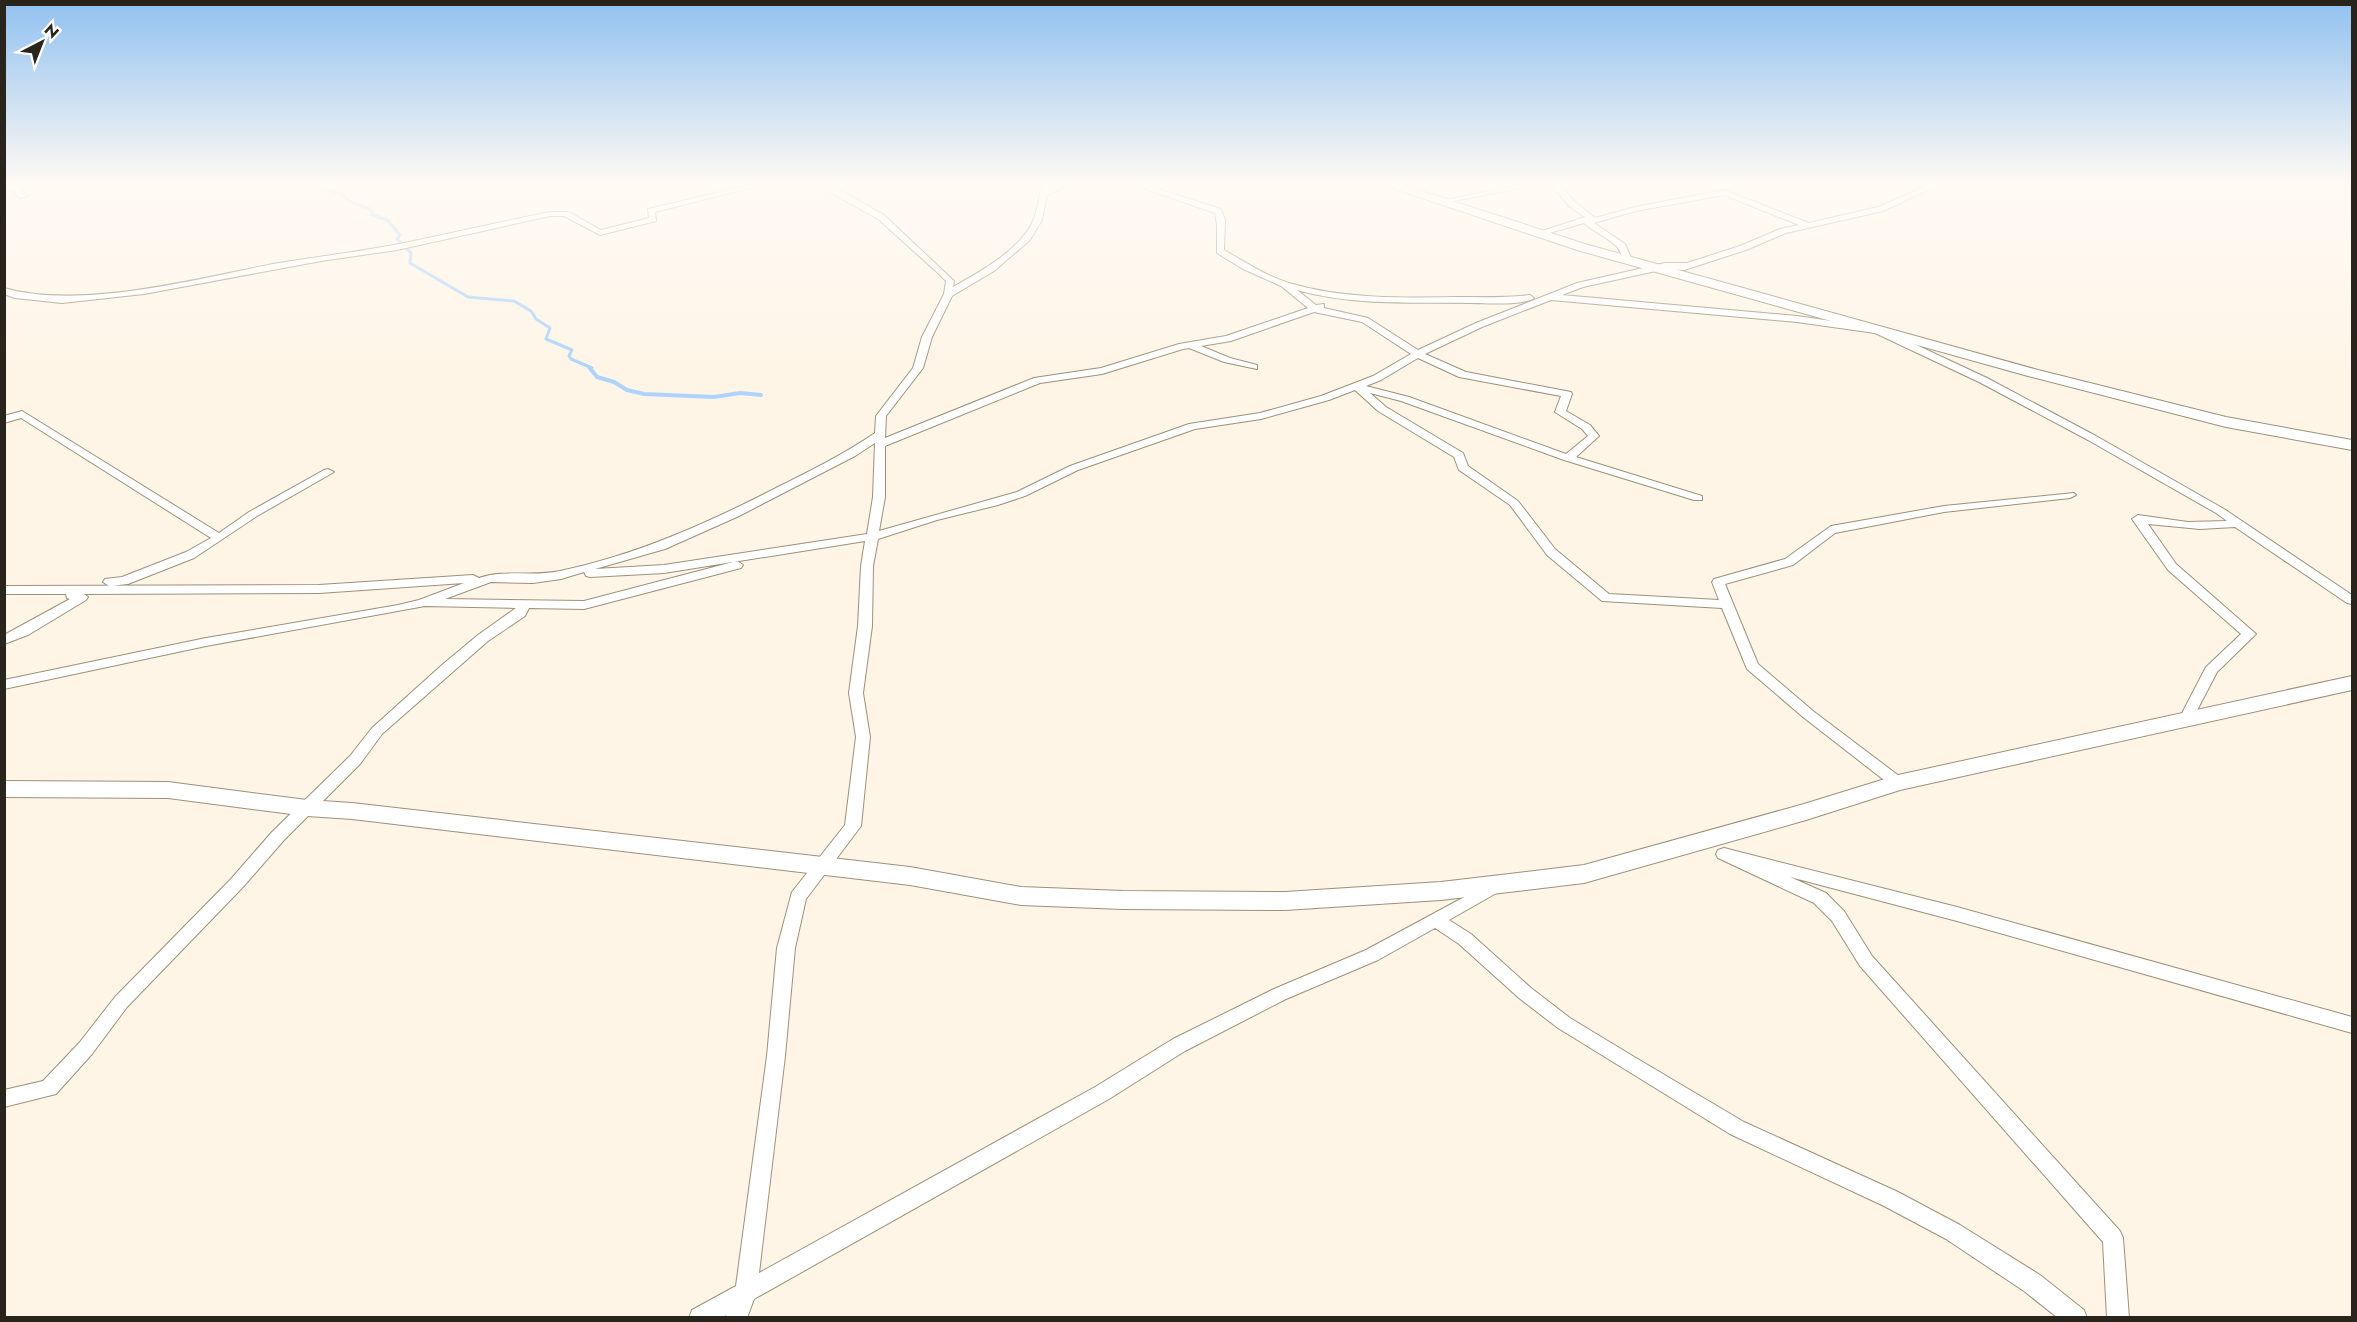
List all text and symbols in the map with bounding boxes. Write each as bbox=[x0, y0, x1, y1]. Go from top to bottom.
north arrow bbox=[12, 12, 72, 72]
text: N bbox=[39, 18, 64, 44]

